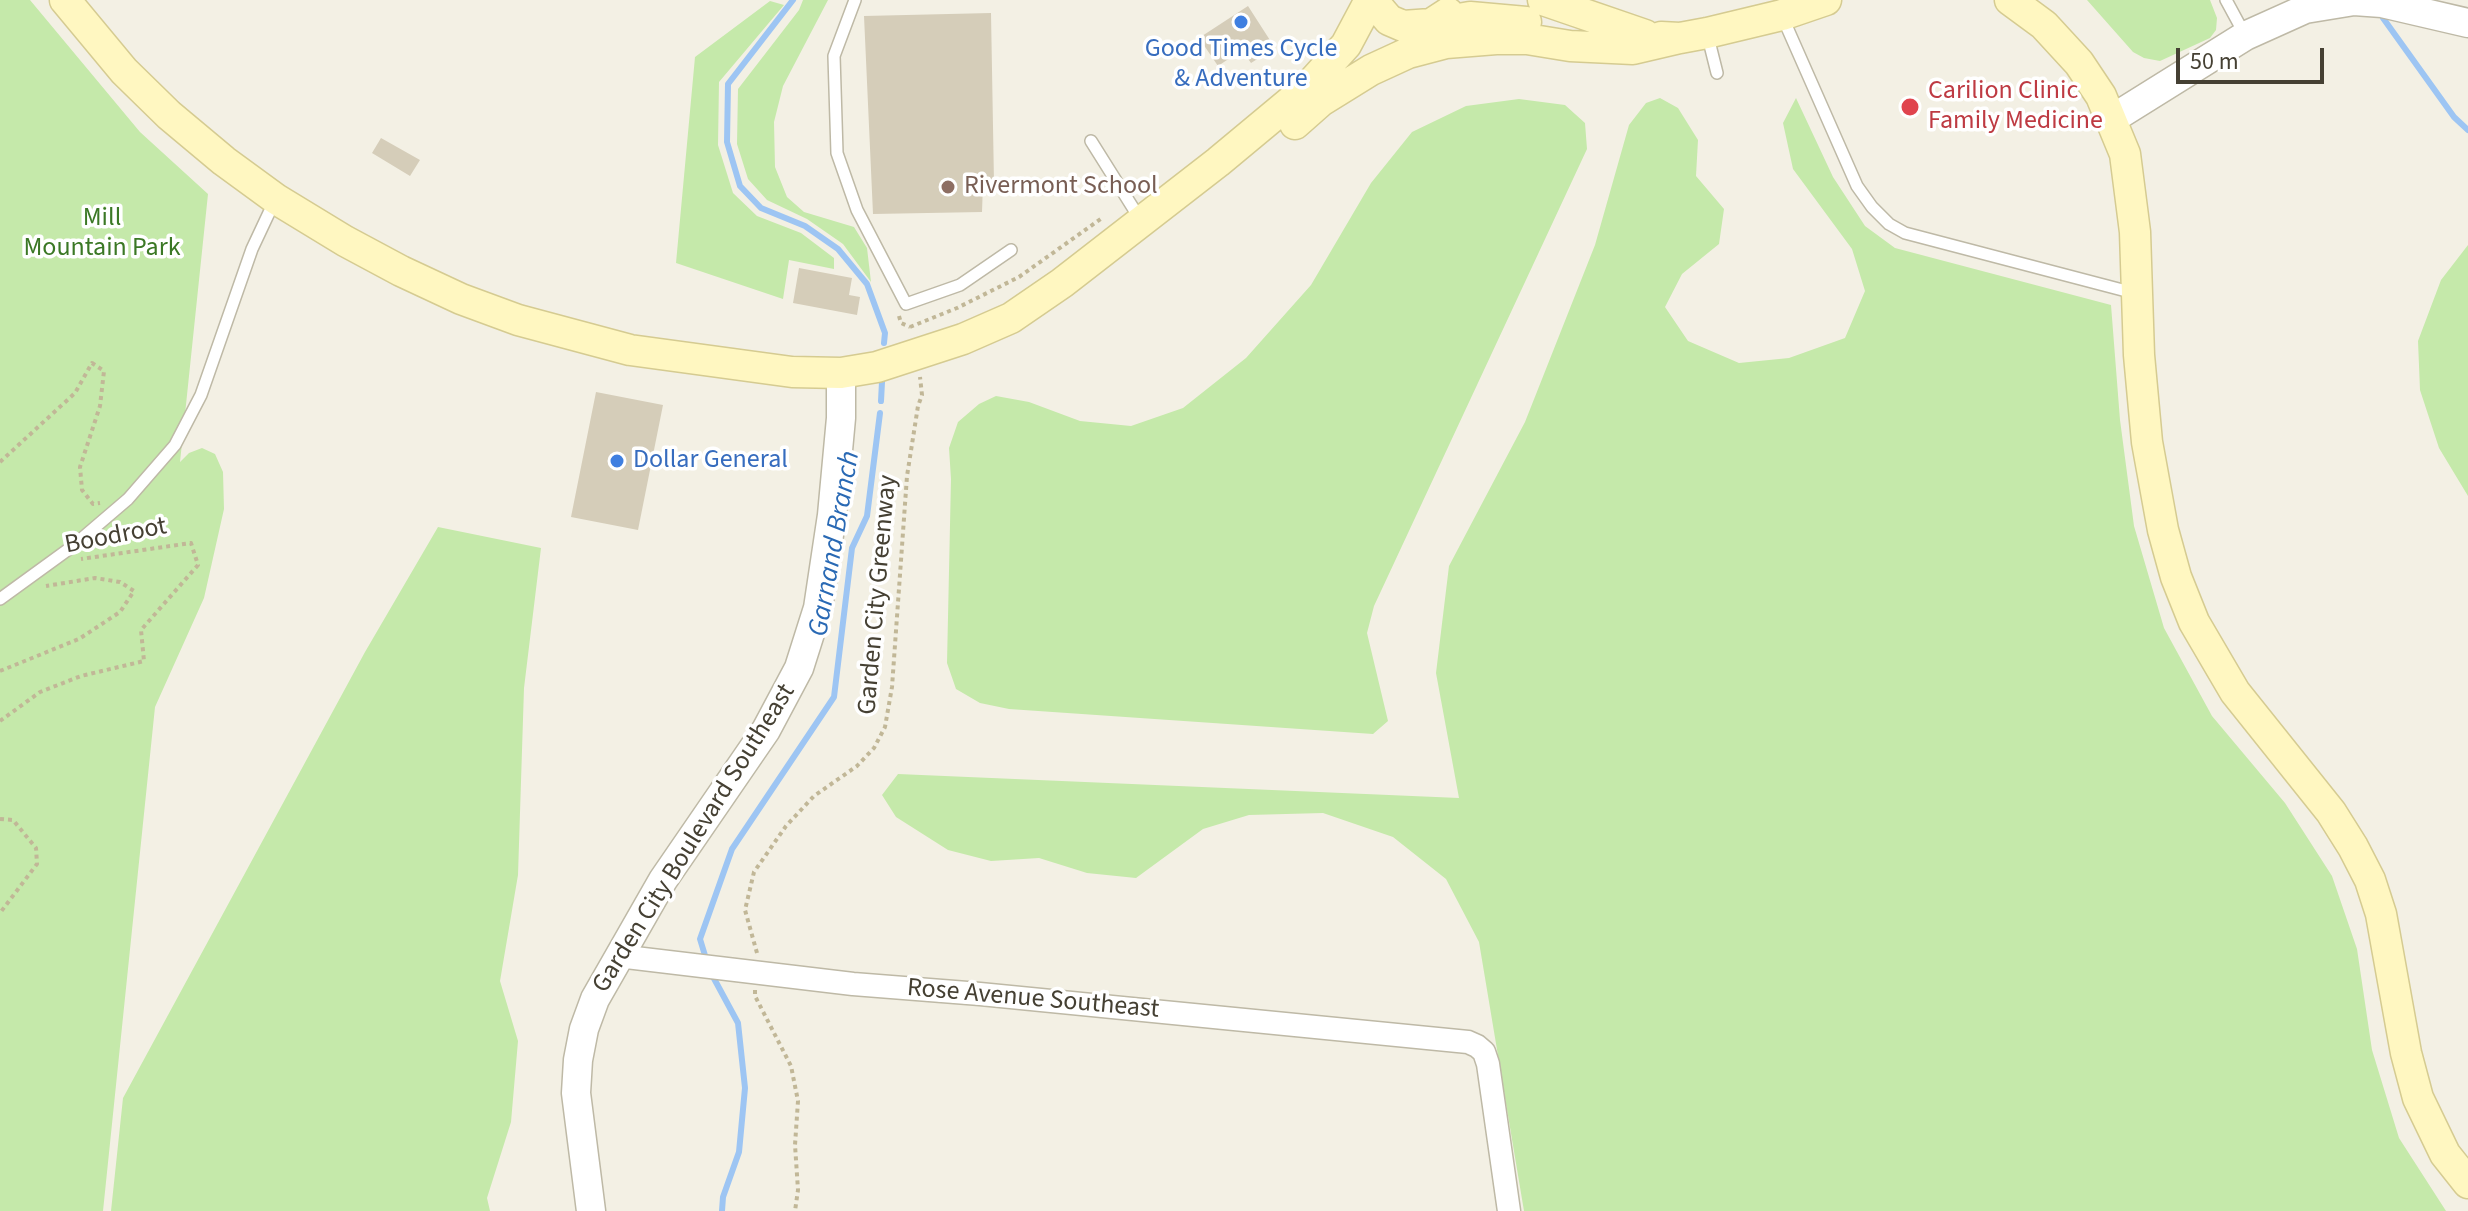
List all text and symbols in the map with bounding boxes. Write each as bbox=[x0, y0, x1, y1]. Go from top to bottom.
marker: Good Times Cycle & Adventure bbox=[1232, 13, 1250, 31]
scale bar bbox=[2180, 32, 2328, 82]
place label: Good Times Cycle & Adventure bbox=[1145, 34, 1337, 96]
text: 50 m bbox=[2190, 44, 2239, 79]
place label: Carilion Clinic Family Medicine bbox=[1928, 76, 2103, 138]
marker: Carilion Clinic Family Medicine bbox=[1899, 96, 1921, 118]
place label: Rivermont School bbox=[964, 171, 1158, 203]
marker: Rivermont School bbox=[939, 178, 957, 196]
park label: Mill Mountain Park bbox=[23, 203, 181, 264]
place label: Dollar General bbox=[633, 445, 788, 477]
water label: Garnand Branch bbox=[803, 449, 869, 639]
marker: Dollar General bbox=[608, 452, 626, 470]
street label: Garden City Greenway bbox=[853, 474, 905, 716]
street label: Boodroot bbox=[62, 512, 170, 562]
street label: Garden City Boulevard Southeast bbox=[587, 679, 803, 999]
street label: Rose Avenue Southeast bbox=[906, 973, 1160, 1027]

